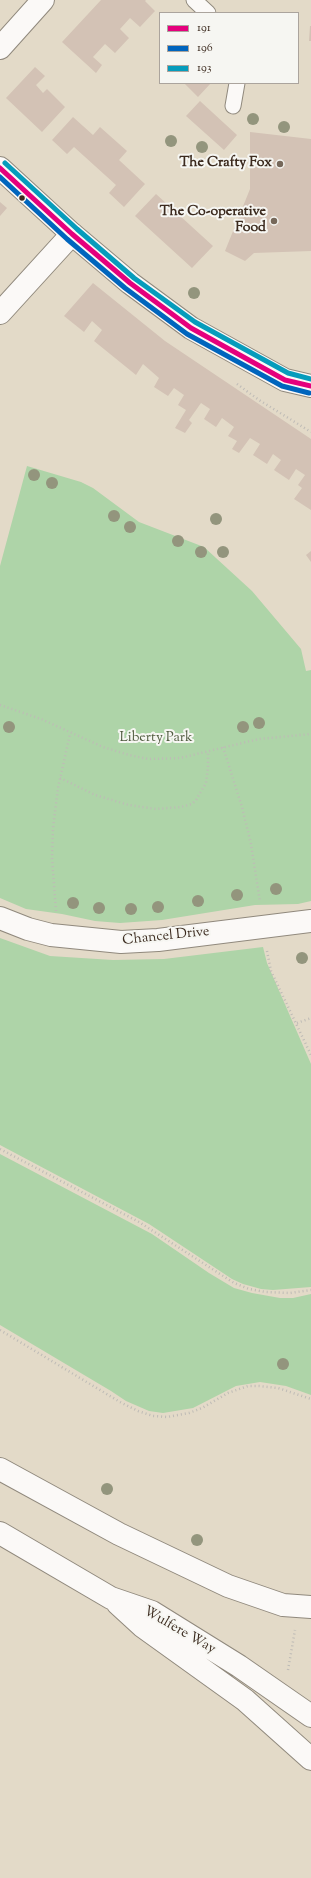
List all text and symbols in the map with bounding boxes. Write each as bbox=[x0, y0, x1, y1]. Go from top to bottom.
legend bbox=[159, 12, 299, 84]
text: 191 bbox=[197, 19, 211, 37]
text: 196 bbox=[197, 39, 213, 57]
text: 193 bbox=[197, 59, 212, 77]
place label: The Crafty Fox bbox=[179, 156, 272, 172]
marker: The Crafty Fox bbox=[275, 159, 285, 169]
unlabelled marker bbox=[17, 193, 27, 203]
place label: The Co-operative Food bbox=[160, 205, 266, 238]
marker: The Co-operative Food bbox=[269, 216, 279, 226]
park label: Liberty Park bbox=[119, 731, 193, 747]
street label: Chancel Drive bbox=[122, 924, 210, 950]
street label: Wulfere Way bbox=[140, 1604, 218, 1658]

